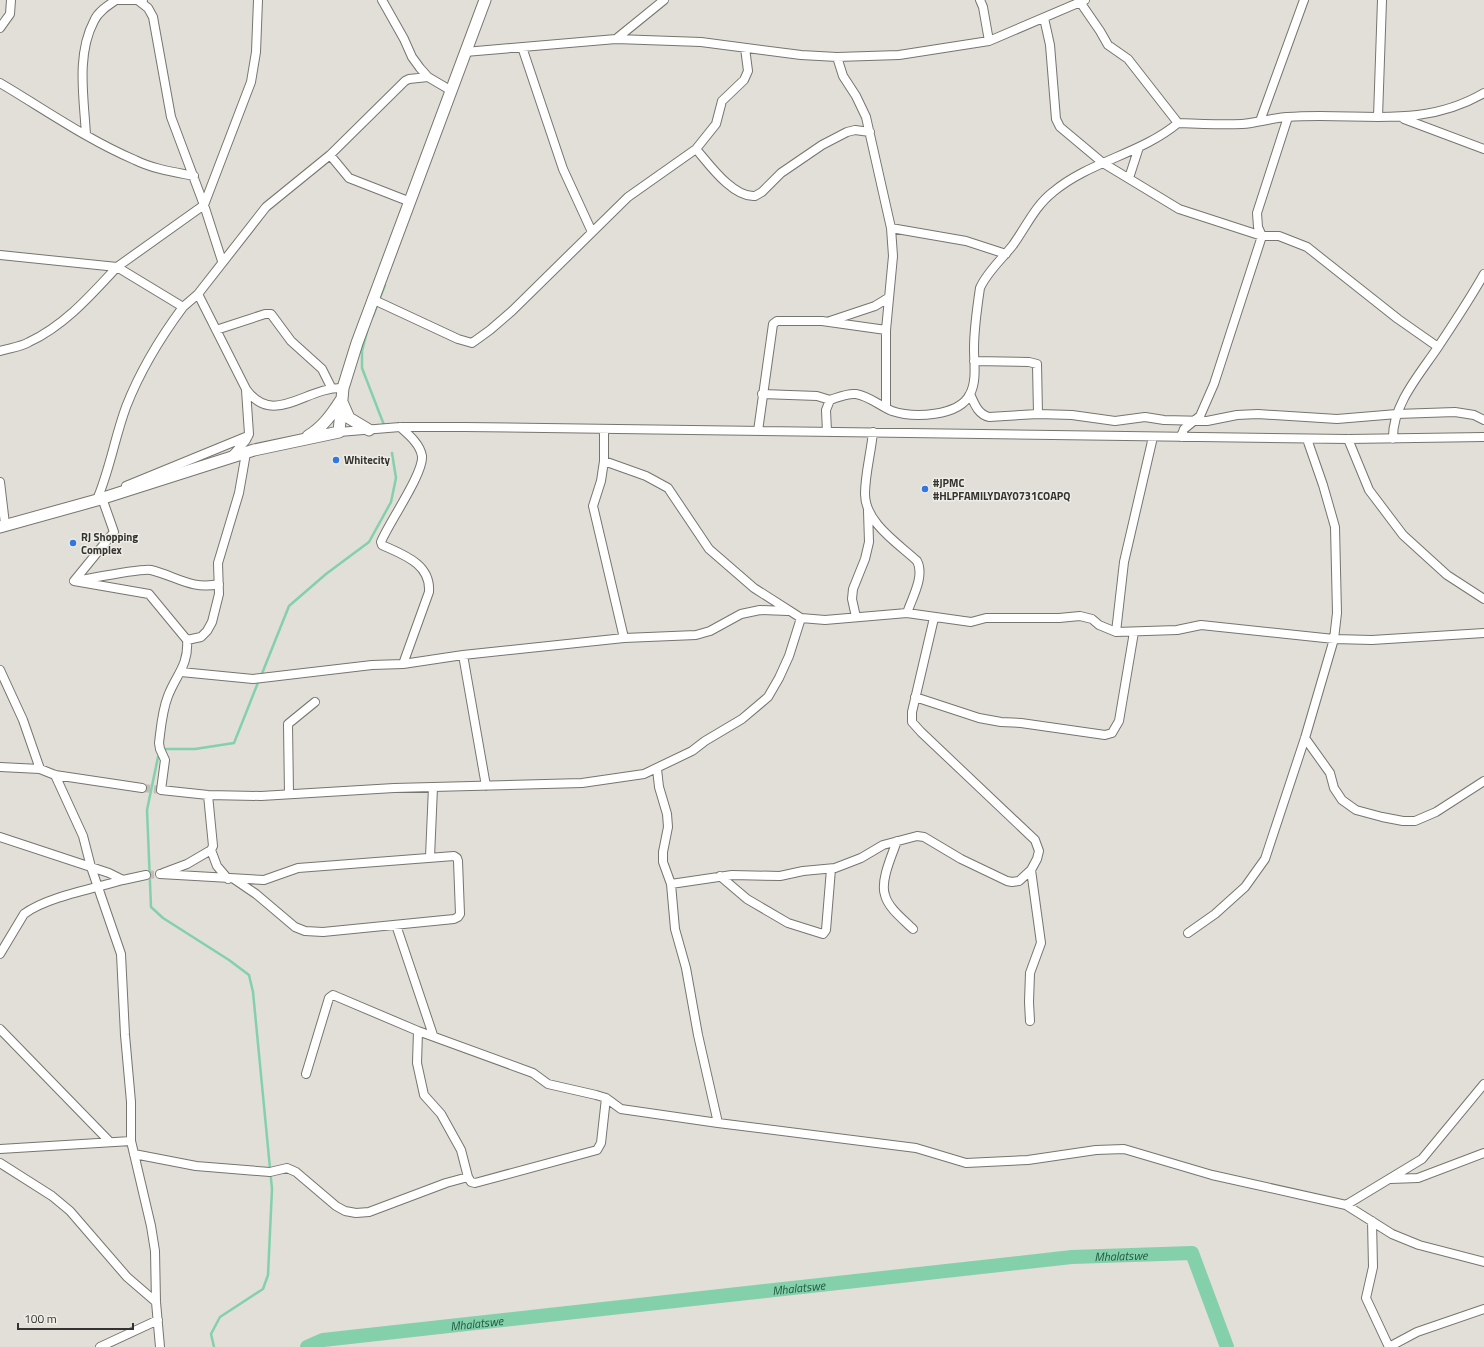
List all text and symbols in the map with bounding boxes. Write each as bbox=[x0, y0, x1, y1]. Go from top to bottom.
place label: Whitecity bbox=[344, 452, 391, 468]
marker: Whitecity bbox=[331, 455, 341, 465]
place label: #JPMC #HLPFAMILYDAY0731COAPQ bbox=[933, 475, 1070, 504]
marker: #JPMC #HLPFAMILYDAY0731COAPQ bbox=[920, 484, 930, 494]
place label: RJ Shopping Complex bbox=[81, 529, 138, 558]
marker: RJ Shopping Complex bbox=[68, 538, 78, 548]
water label: Mhalatswe bbox=[1094, 1245, 1149, 1266]
water label: Mhalatswe bbox=[771, 1275, 828, 1300]
scale bar bbox=[18, 1305, 133, 1331]
text: 100 m bbox=[24, 1309, 57, 1328]
water label: Mhalatswe bbox=[449, 1310, 506, 1335]

